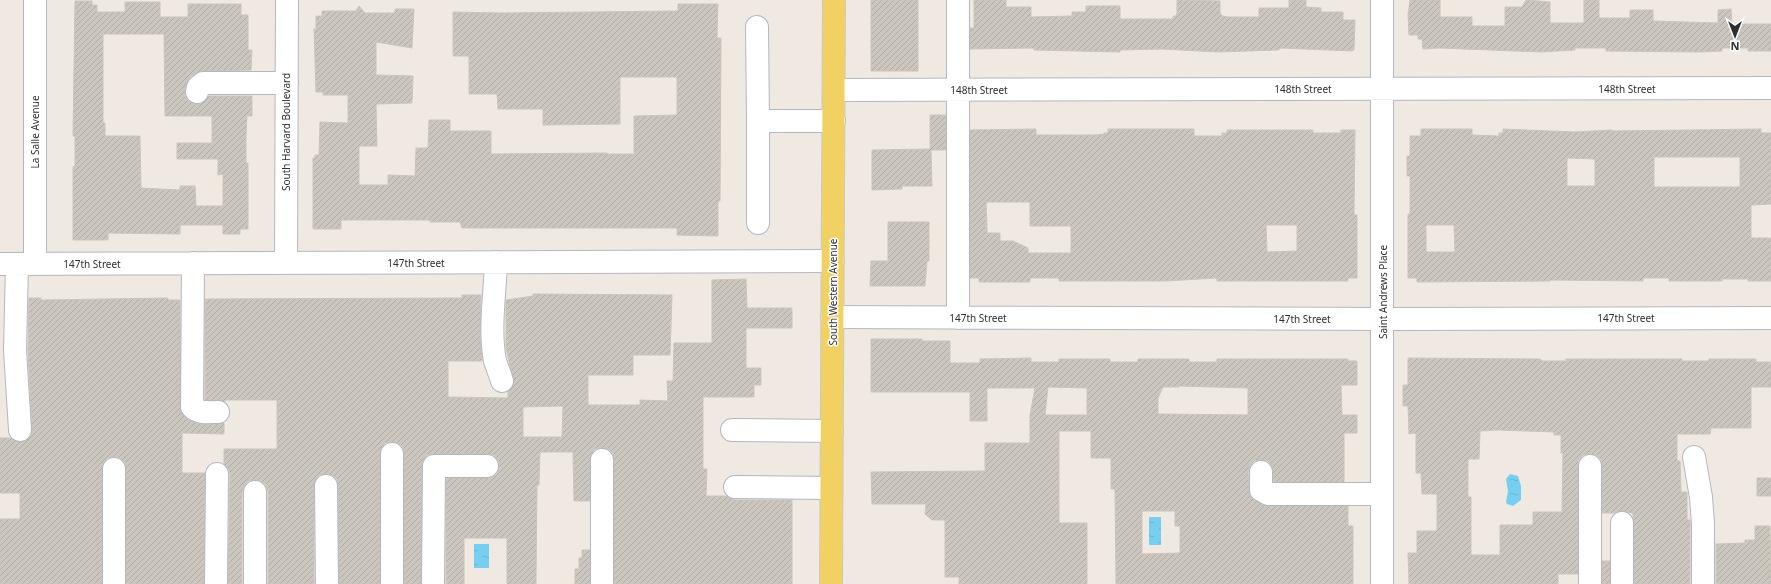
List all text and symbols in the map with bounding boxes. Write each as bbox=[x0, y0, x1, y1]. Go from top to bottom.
north arrow bbox=[1715, 16, 1755, 56]
text: N bbox=[1731, 39, 1739, 54]
street label: South Harvard Boulevard bbox=[279, 73, 293, 191]
street label: 148th Street bbox=[1274, 82, 1332, 96]
street label: 148th Street bbox=[1598, 82, 1656, 96]
street label: 148th Street bbox=[950, 83, 1008, 97]
street label: La Salle Avenue bbox=[28, 95, 42, 169]
street label: South Western Avenue bbox=[826, 238, 840, 345]
street label: Saint Andrews Place bbox=[1376, 245, 1390, 339]
street label: 147th Street bbox=[387, 256, 445, 270]
street label: 147th Street bbox=[63, 257, 121, 271]
street label: 147th Street bbox=[949, 311, 1007, 325]
street label: 147th Street bbox=[1597, 311, 1655, 325]
street label: 147th Street bbox=[1273, 312, 1331, 326]

